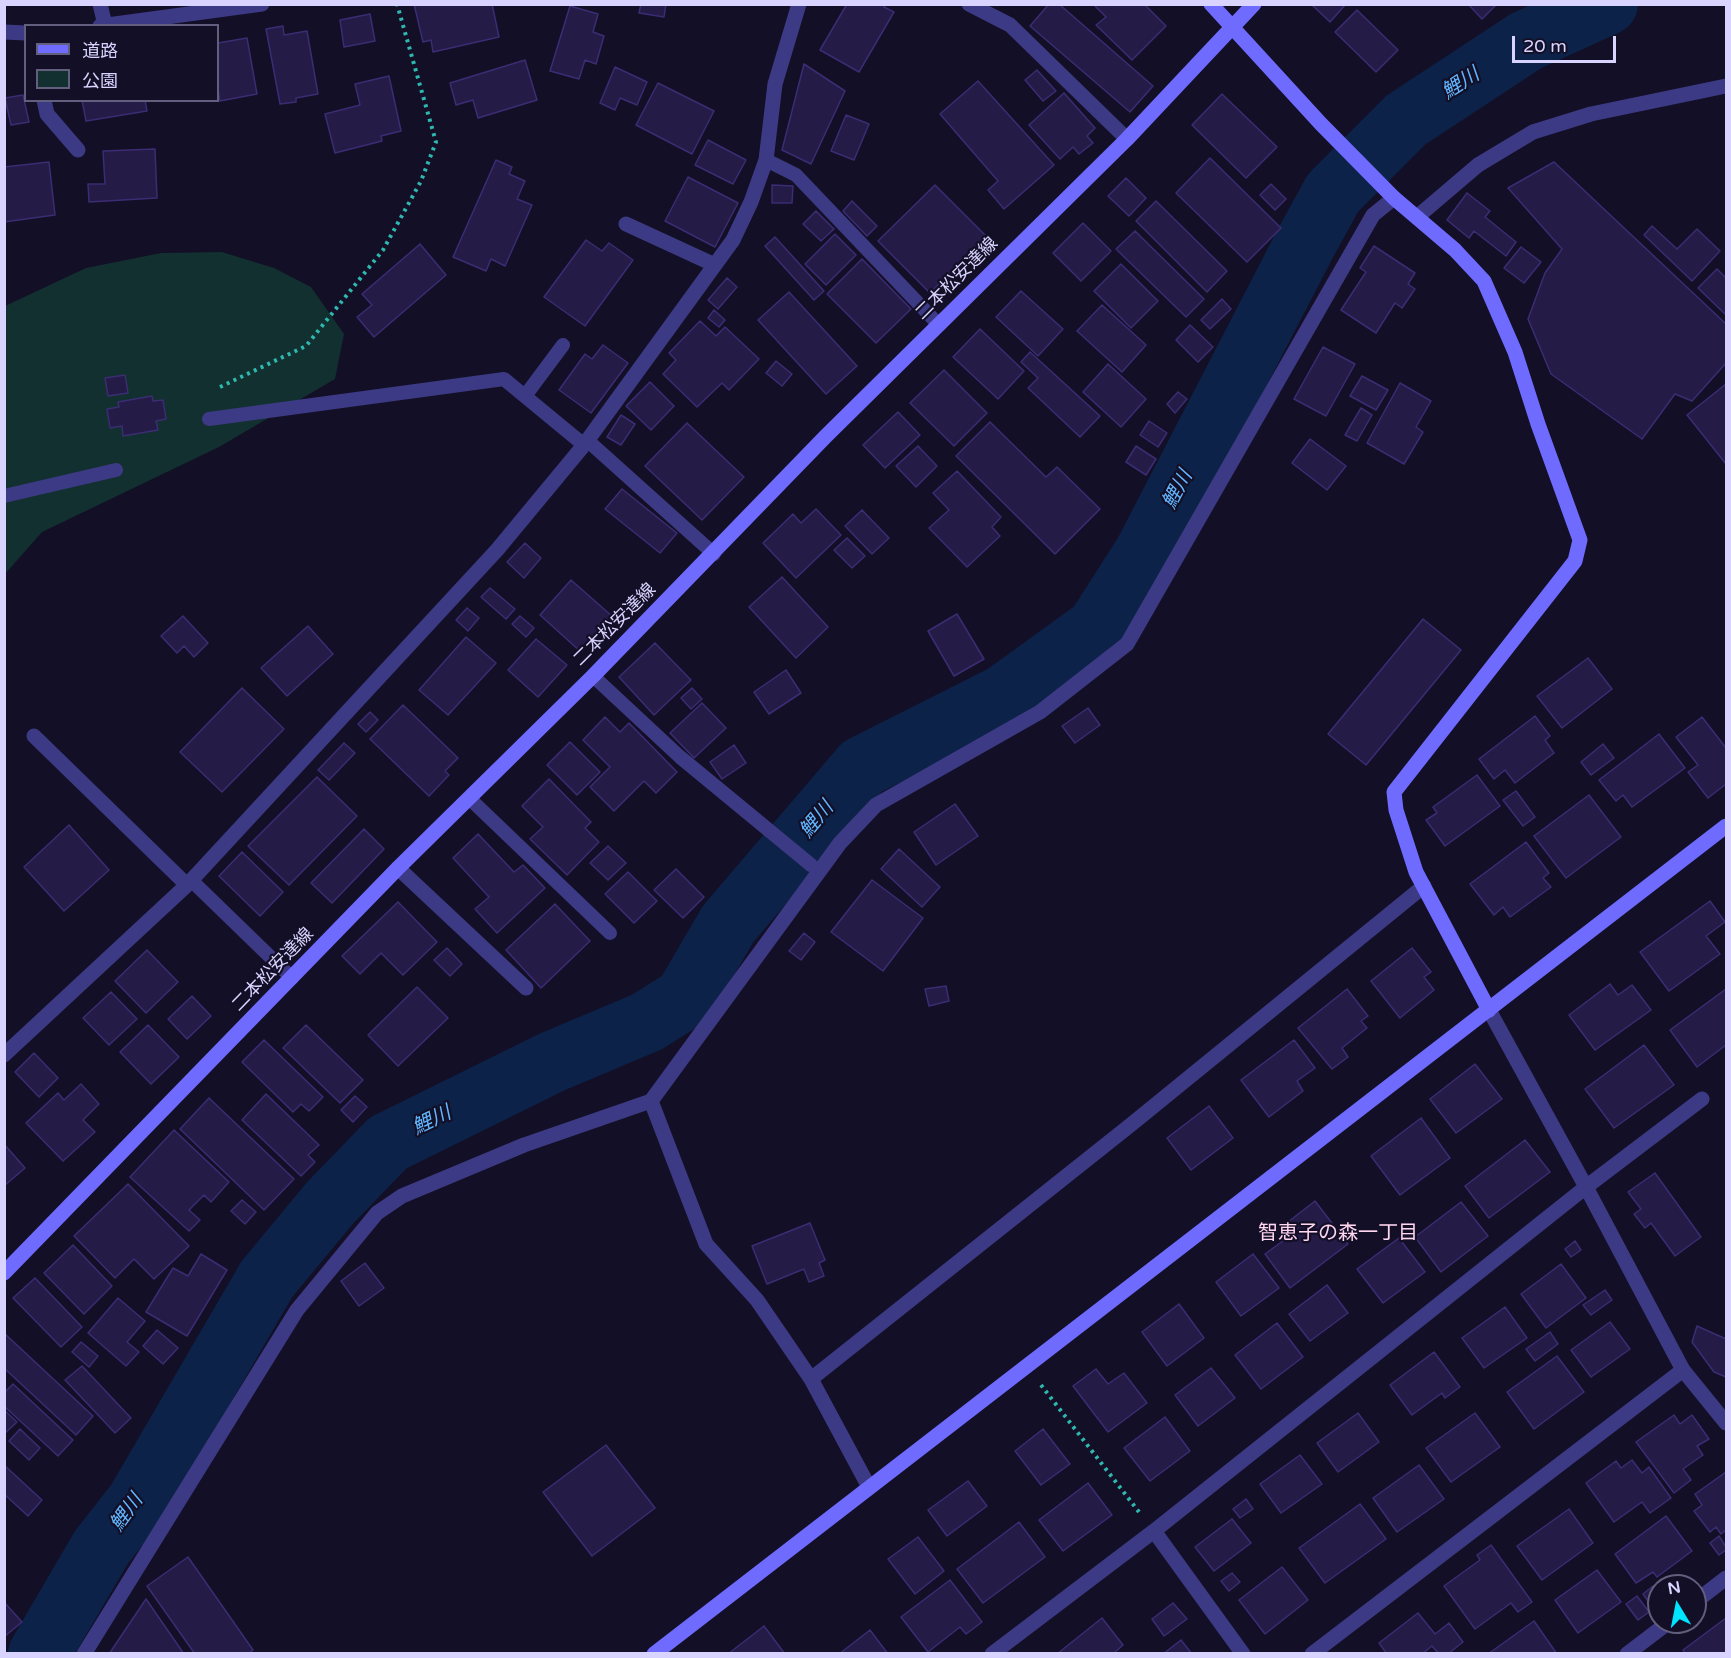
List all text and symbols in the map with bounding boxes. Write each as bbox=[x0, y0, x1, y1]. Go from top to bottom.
legend bbox=[24, 24, 219, 102]
scale bar bbox=[1515, 24, 1618, 62]
text: 20 m bbox=[1523, 35, 1567, 57]
text: 道路 bbox=[82, 40, 118, 62]
water label: 鯉川 bbox=[1438, 63, 1484, 105]
text: 公園 bbox=[82, 70, 118, 92]
street label: 二本松安達線 bbox=[911, 233, 1003, 325]
water label: 鯉川 bbox=[1158, 467, 1198, 513]
street label: 二本松安達線 bbox=[569, 579, 661, 671]
water label: 鯉川 bbox=[795, 797, 839, 843]
street label: 二本松安達線 bbox=[228, 924, 318, 1016]
water label: 鯉川 bbox=[409, 1101, 455, 1141]
district label: 智恵子の森一丁目 bbox=[1258, 1222, 1418, 1246]
water label: 鯉川 bbox=[106, 1490, 148, 1536]
north arrow bbox=[1647, 1574, 1707, 1634]
text: N bbox=[1666, 1577, 1682, 1599]

